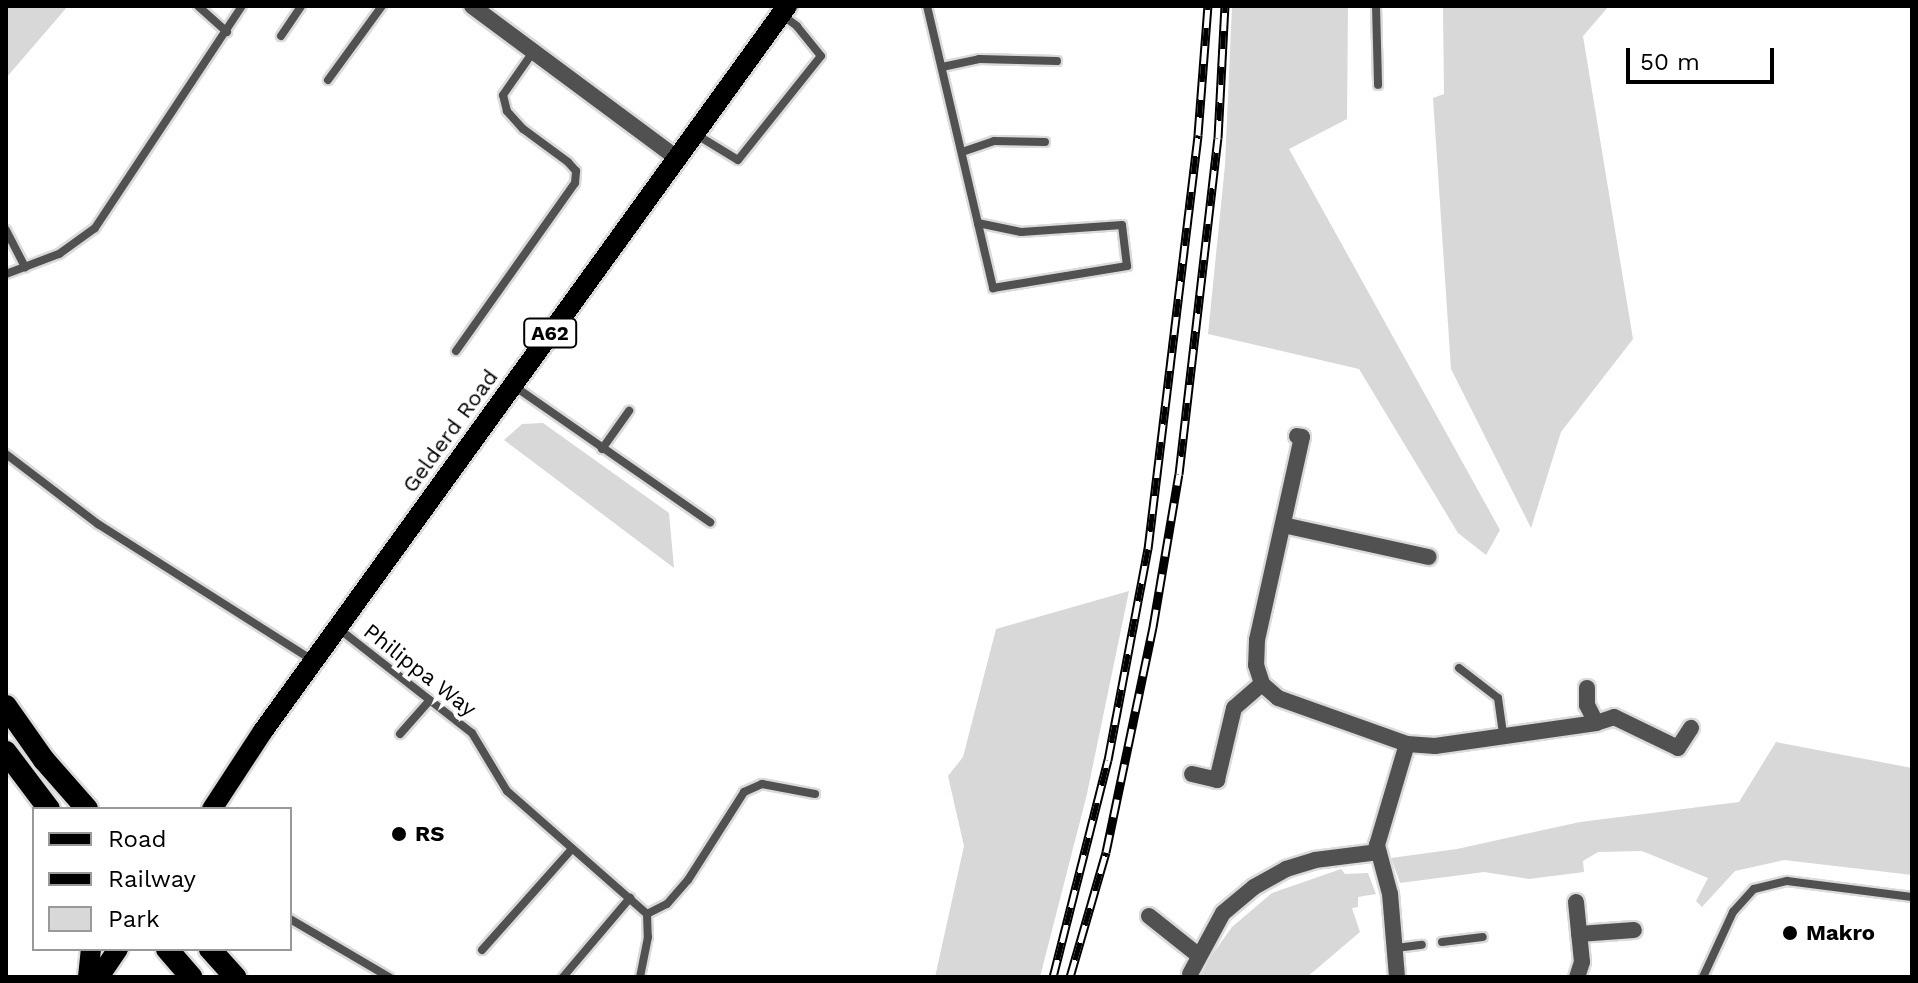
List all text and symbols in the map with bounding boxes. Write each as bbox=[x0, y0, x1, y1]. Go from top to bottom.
scale bar bbox=[1630, 32, 1778, 82]
text: 50 m bbox=[1640, 48, 1700, 76]
road number: A62 bbox=[522, 317, 578, 349]
street label: Gelderd Road bbox=[397, 364, 503, 498]
street label: Philippa Way bbox=[358, 618, 482, 722]
legend bbox=[32, 807, 292, 951]
place label: RS bbox=[415, 821, 444, 847]
text: Road bbox=[108, 825, 167, 853]
marker: RS bbox=[390, 825, 408, 843]
text: Railway bbox=[108, 865, 196, 893]
text: Park bbox=[108, 905, 160, 933]
place label: Makro bbox=[1806, 920, 1875, 946]
marker: Makro bbox=[1781, 924, 1799, 942]

